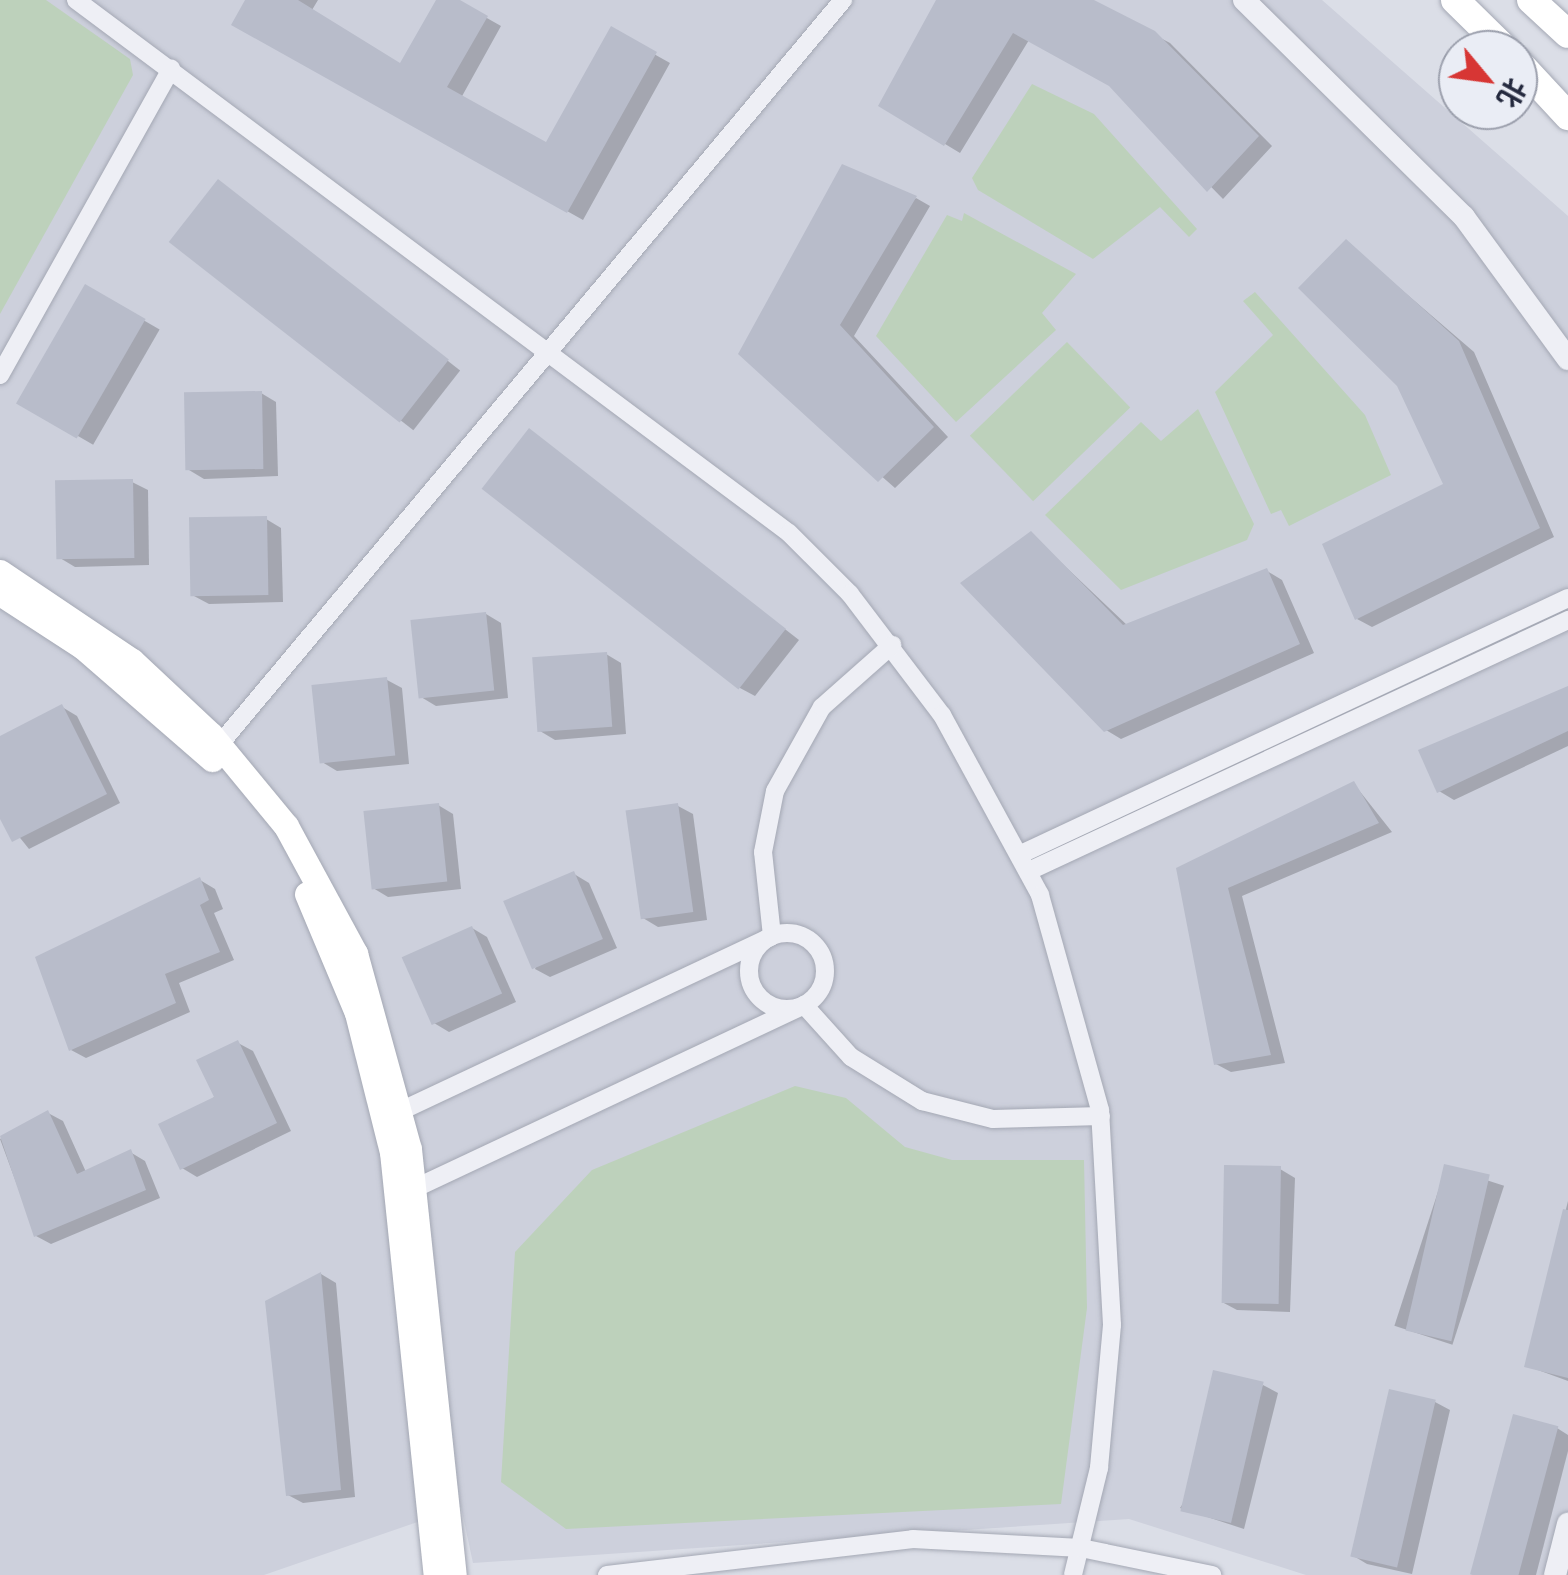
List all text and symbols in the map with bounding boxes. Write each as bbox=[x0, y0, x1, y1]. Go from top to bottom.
north arrow bbox=[1438, 30, 1538, 130]
text: 北 bbox=[1489, 72, 1536, 115]

